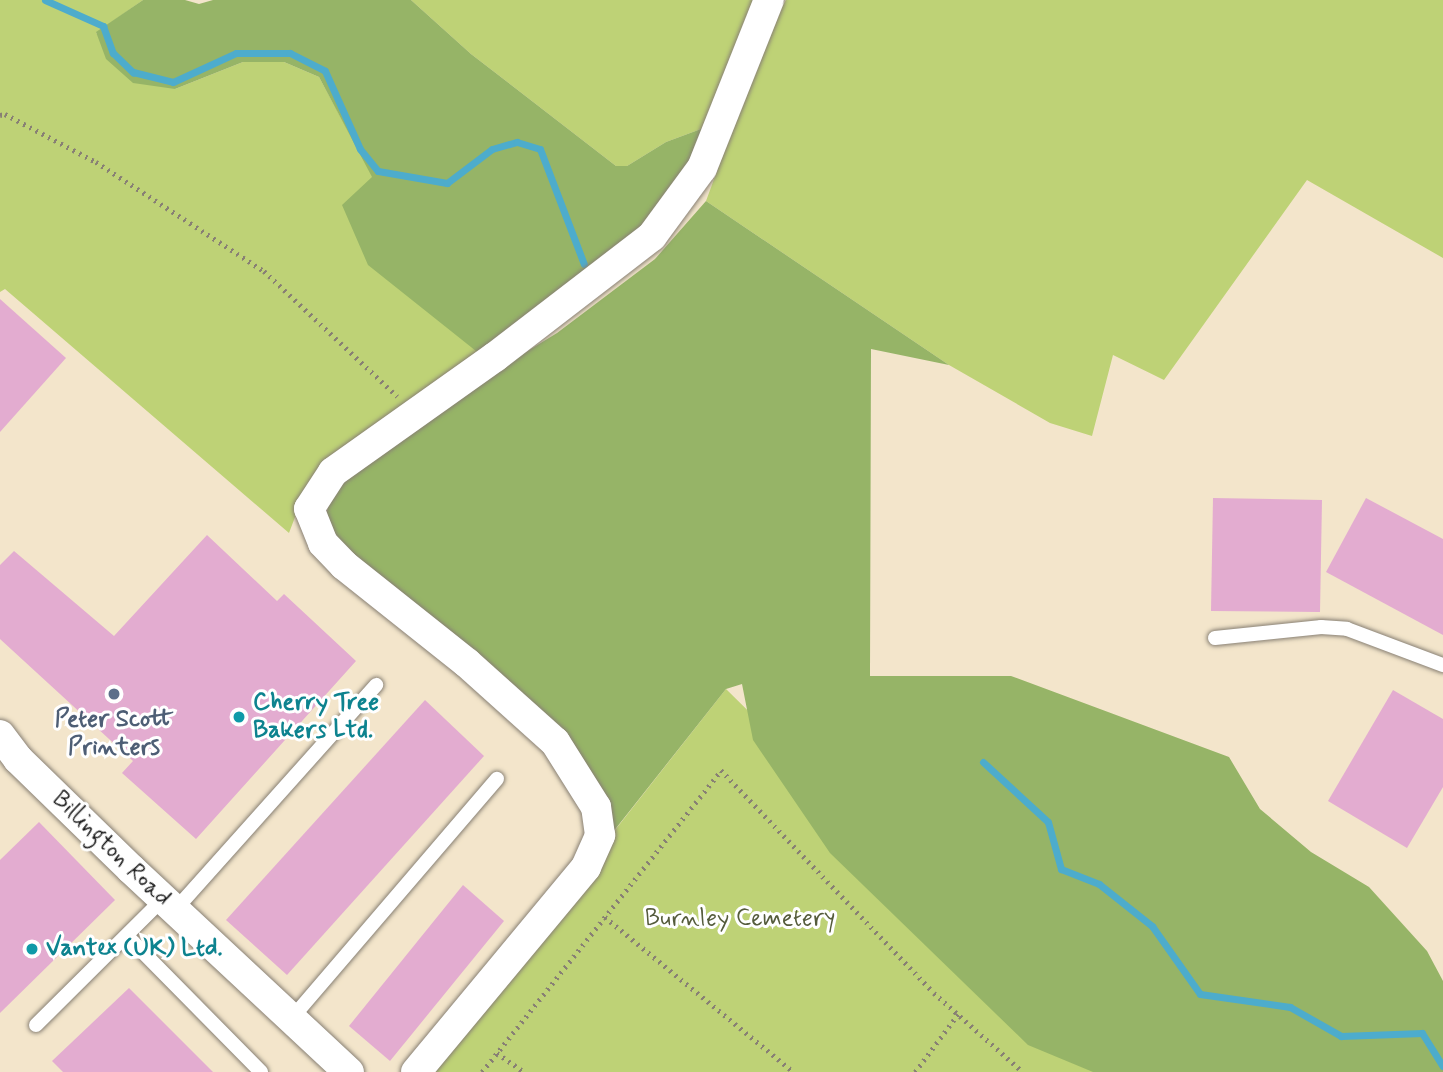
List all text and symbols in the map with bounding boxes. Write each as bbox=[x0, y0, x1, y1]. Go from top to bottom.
marker: Peter Scott Printers bbox=[106, 686, 122, 702]
place label: Cherry Tree Bakers Ltd. bbox=[253, 689, 376, 745]
place label: Peter Scott Printers bbox=[55, 706, 173, 762]
marker: Cherry Tree Bakers Ltd. bbox=[231, 709, 247, 725]
street label: Billington Road bbox=[47, 786, 175, 912]
park label: Burnley Cemetery bbox=[641, 905, 839, 933]
place label: Vantex (UK) Ltd. bbox=[46, 935, 222, 963]
marker: Vantex (UK) Ltd. bbox=[24, 941, 40, 957]

